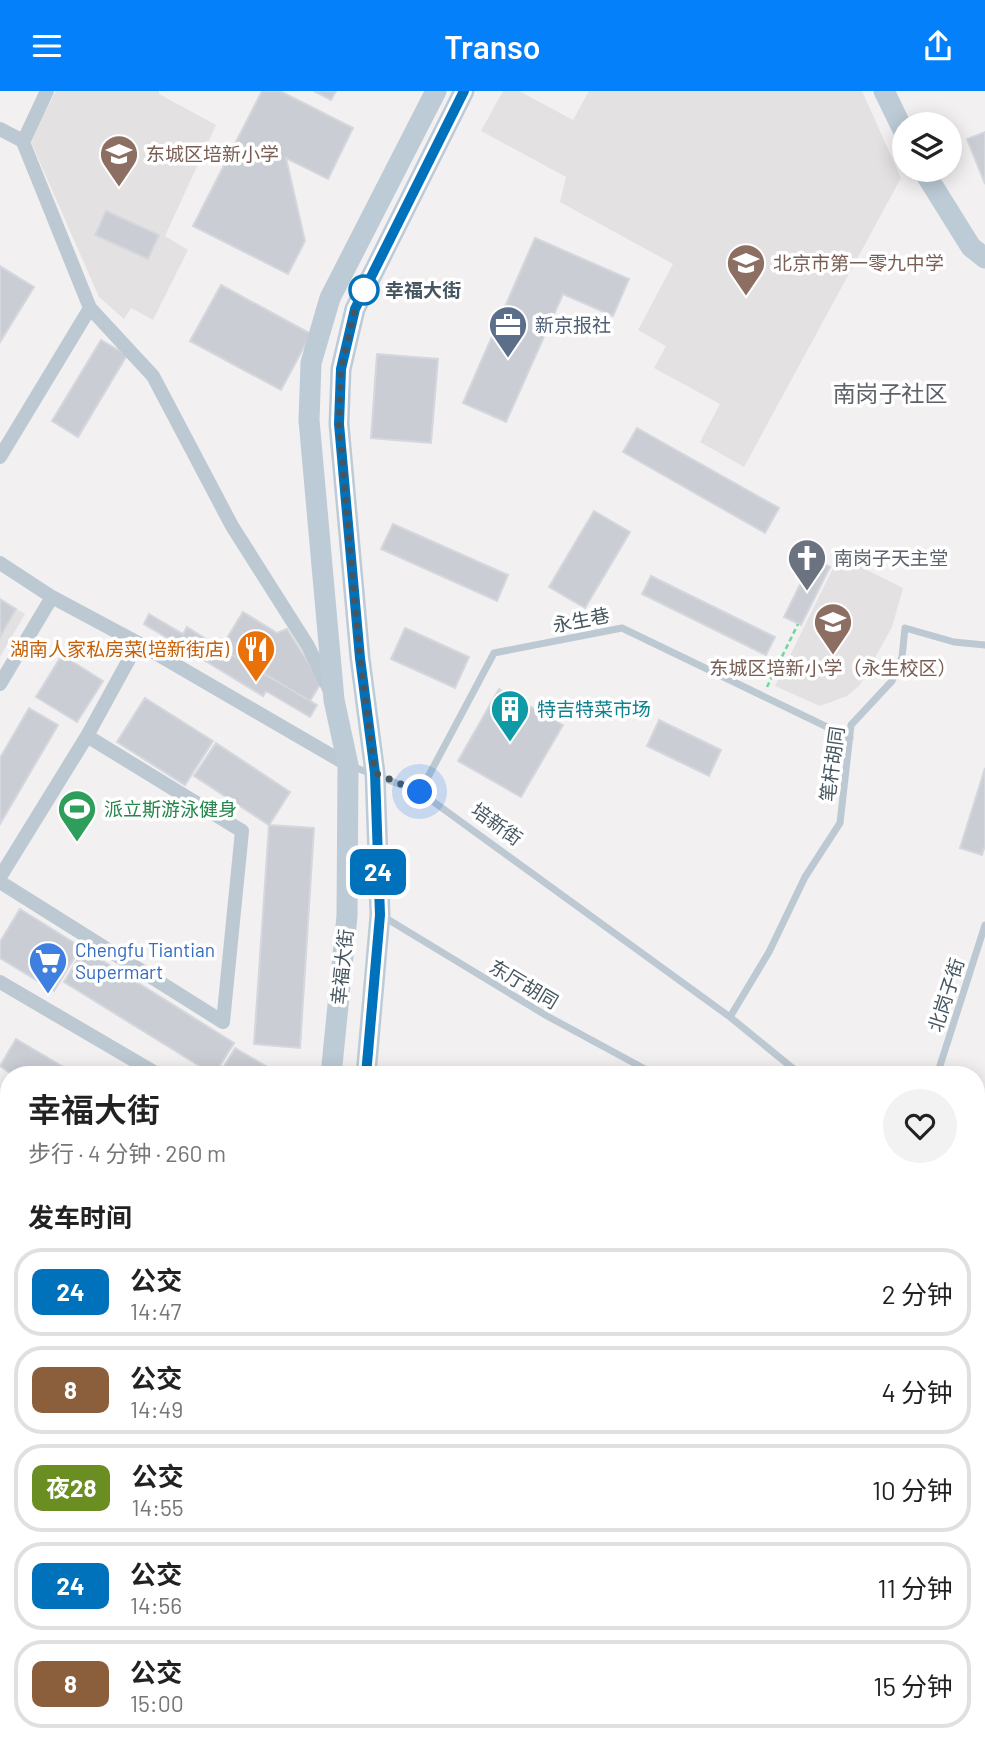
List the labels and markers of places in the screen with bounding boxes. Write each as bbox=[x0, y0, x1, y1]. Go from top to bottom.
school or university icon: 东城区培新小学 bbox=[98, 133, 140, 188]
place label: 东城区培新小学 bbox=[146, 142, 279, 165]
school or university icon: 北京市第一零九中学 bbox=[725, 242, 767, 297]
place label: 北京市第一零九中学 bbox=[773, 251, 944, 274]
marker: 幸福大街 bbox=[349, 275, 379, 305]
place label: 幸福大街 bbox=[385, 278, 461, 301]
office icon: 新京报社 bbox=[487, 304, 529, 359]
place label: 新京报社 bbox=[535, 313, 611, 336]
church icon: 南岗子天主堂 bbox=[786, 537, 828, 592]
place label: 南岗子天主堂 bbox=[834, 546, 948, 569]
school or university icon: 东城区培新小学（永生校区） bbox=[812, 601, 854, 656]
restaurant icon: 湖南人家私房菜(培新街店) bbox=[235, 628, 277, 683]
place label: 湖南人家私房菜(培新街店) bbox=[10, 637, 230, 660]
place label: 东城区培新小学（永生校区） bbox=[709, 656, 957, 679]
building icon: 特吉特菜市场 bbox=[489, 688, 531, 743]
place label: 特吉特菜市场 bbox=[537, 697, 651, 720]
sports icon: 派立斯游泳健身 bbox=[56, 788, 98, 843]
place label: 派立斯游泳健身 bbox=[104, 797, 237, 820]
place label: Chengfu Tiantian Supermart bbox=[75, 938, 215, 983]
supermarket icon: Chengfu Tiantian Supermart bbox=[27, 940, 69, 995]

